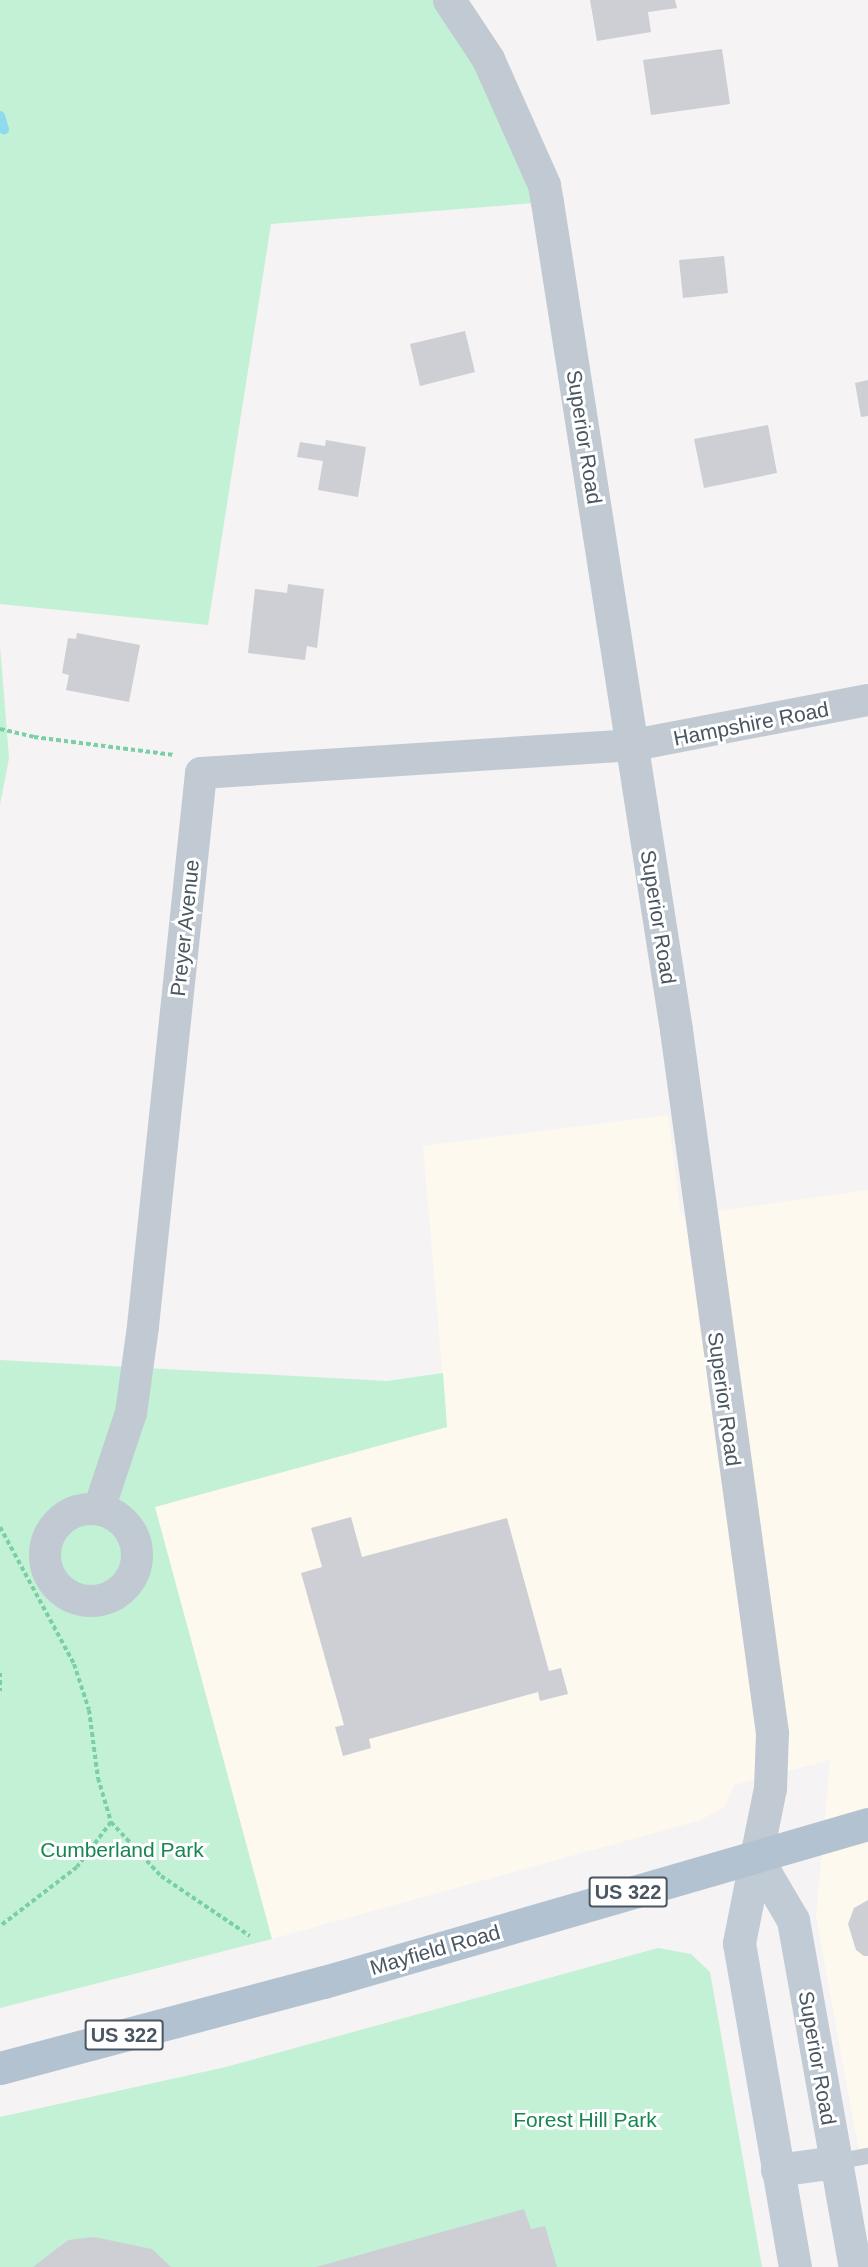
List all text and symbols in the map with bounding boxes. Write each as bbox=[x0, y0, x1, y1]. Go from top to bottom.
street label: Superior Road bbox=[561, 368, 607, 506]
street label: Hampshire Road bbox=[671, 697, 831, 751]
street label: Superior Road bbox=[635, 848, 681, 986]
street label: Preyer Avenue bbox=[165, 858, 205, 998]
street label: Superior Road bbox=[702, 1330, 746, 1468]
park label: Cumberland Park bbox=[40, 1837, 204, 1863]
road number: US 322 bbox=[588, 1875, 668, 1909]
street label: Mayfield Road bbox=[367, 1919, 503, 1981]
street label: Superior Road bbox=[793, 1989, 841, 2127]
road number: US 322 bbox=[84, 2018, 164, 2052]
park label: Forest Hill Park bbox=[513, 2107, 657, 2133]

